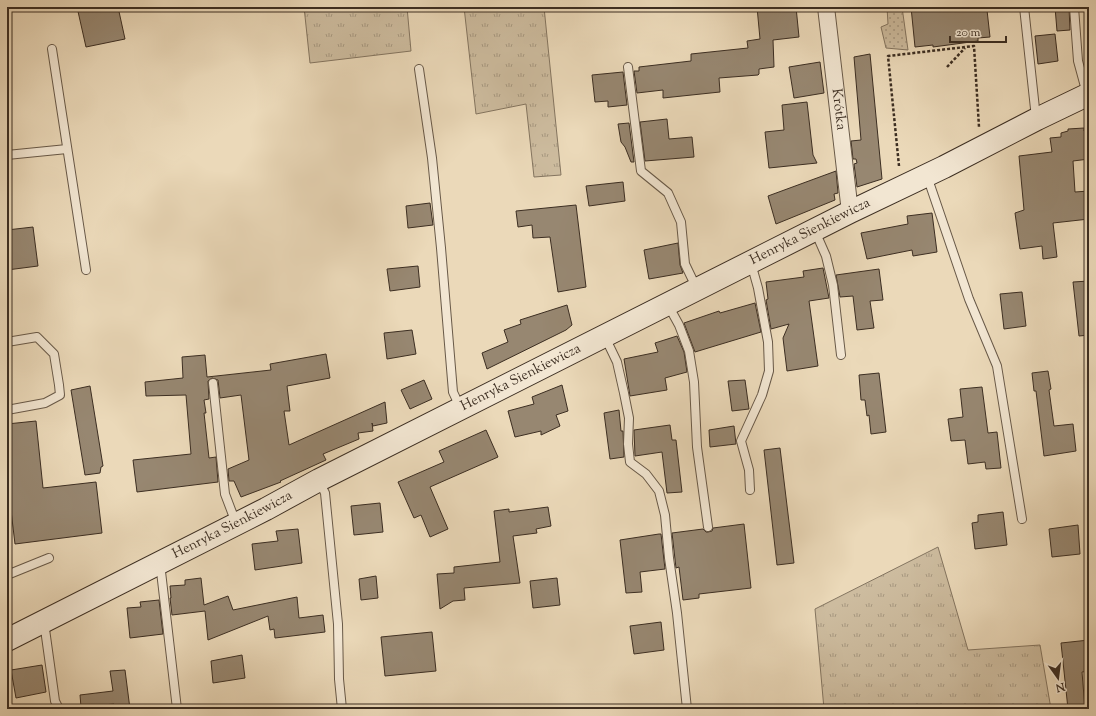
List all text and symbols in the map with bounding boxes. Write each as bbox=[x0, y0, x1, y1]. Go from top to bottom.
scale bar bbox=[950, 18, 1006, 44]
text: 20 m bbox=[956, 24, 981, 42]
street label: Krótka bbox=[826, 87, 850, 132]
street label: Henryka Sienkiewicza bbox=[747, 193, 874, 271]
street label: Henryka Sienkiewicza bbox=[457, 339, 585, 417]
street label: Henryka Sienkiewicza bbox=[169, 486, 297, 565]
north arrow bbox=[1038, 658, 1078, 698]
text: N bbox=[1054, 678, 1067, 696]

